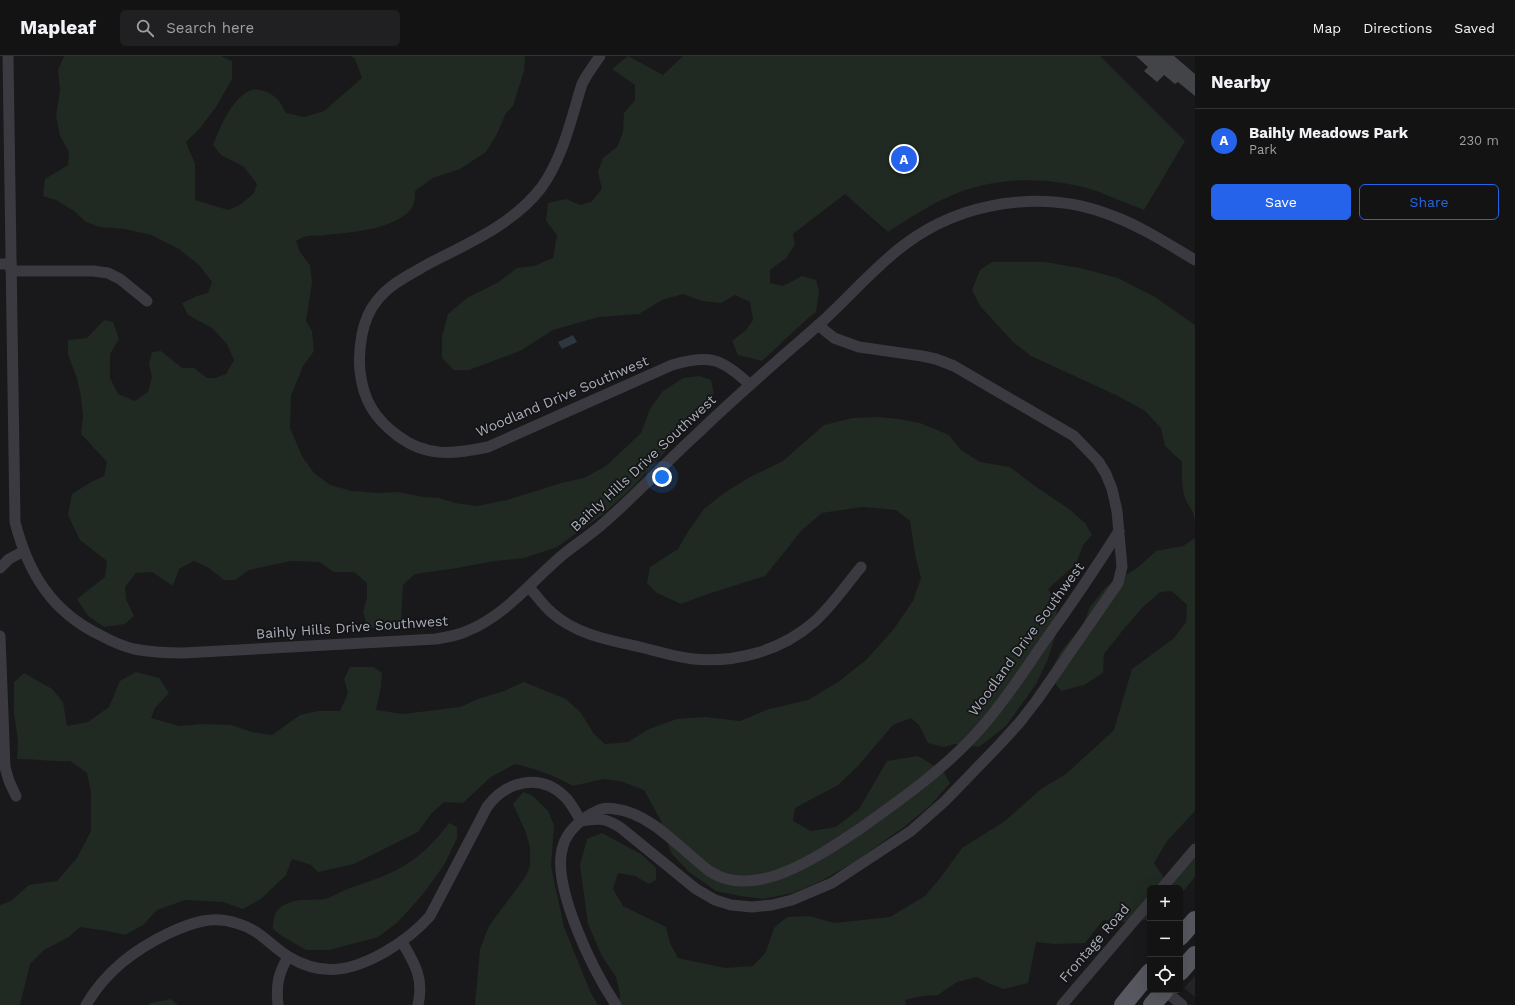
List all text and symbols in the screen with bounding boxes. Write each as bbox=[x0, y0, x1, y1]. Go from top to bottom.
search box bbox=[120, 10, 400, 46]
text: Mapleaf bbox=[20, 16, 96, 39]
icon: search bbox=[134, 17, 156, 39]
text: Search here bbox=[166, 19, 254, 37]
text: Map bbox=[1313, 20, 1341, 36]
text: Directions bbox=[1363, 20, 1432, 36]
text: Saved bbox=[1454, 20, 1495, 36]
text: Nearby bbox=[1211, 72, 1270, 92]
text: Baihly Meadows Park bbox=[1249, 124, 1408, 142]
text: A bbox=[1220, 133, 1228, 148]
text: 230 m bbox=[1459, 133, 1499, 148]
text: Park bbox=[1249, 142, 1277, 157]
pin: A bbox=[891, 144, 917, 174]
button: Save bbox=[1211, 184, 1351, 220]
button: Share bbox=[1359, 184, 1499, 220]
street label: Woodland Drive Southwest bbox=[473, 352, 651, 440]
street label: Baihly Hills Drive Southwest bbox=[567, 391, 719, 535]
your location bbox=[652, 467, 672, 487]
street label: Woodland Drive Southwest bbox=[965, 559, 1087, 719]
street label: Baihly Hills Drive Southwest bbox=[255, 612, 449, 642]
map controls bbox=[1147, 885, 1183, 993]
button: + bbox=[1147, 885, 1183, 921]
street label: Frontage Road bbox=[1056, 901, 1132, 985]
button: − bbox=[1147, 921, 1183, 957]
button: locate bbox=[1147, 957, 1183, 993]

